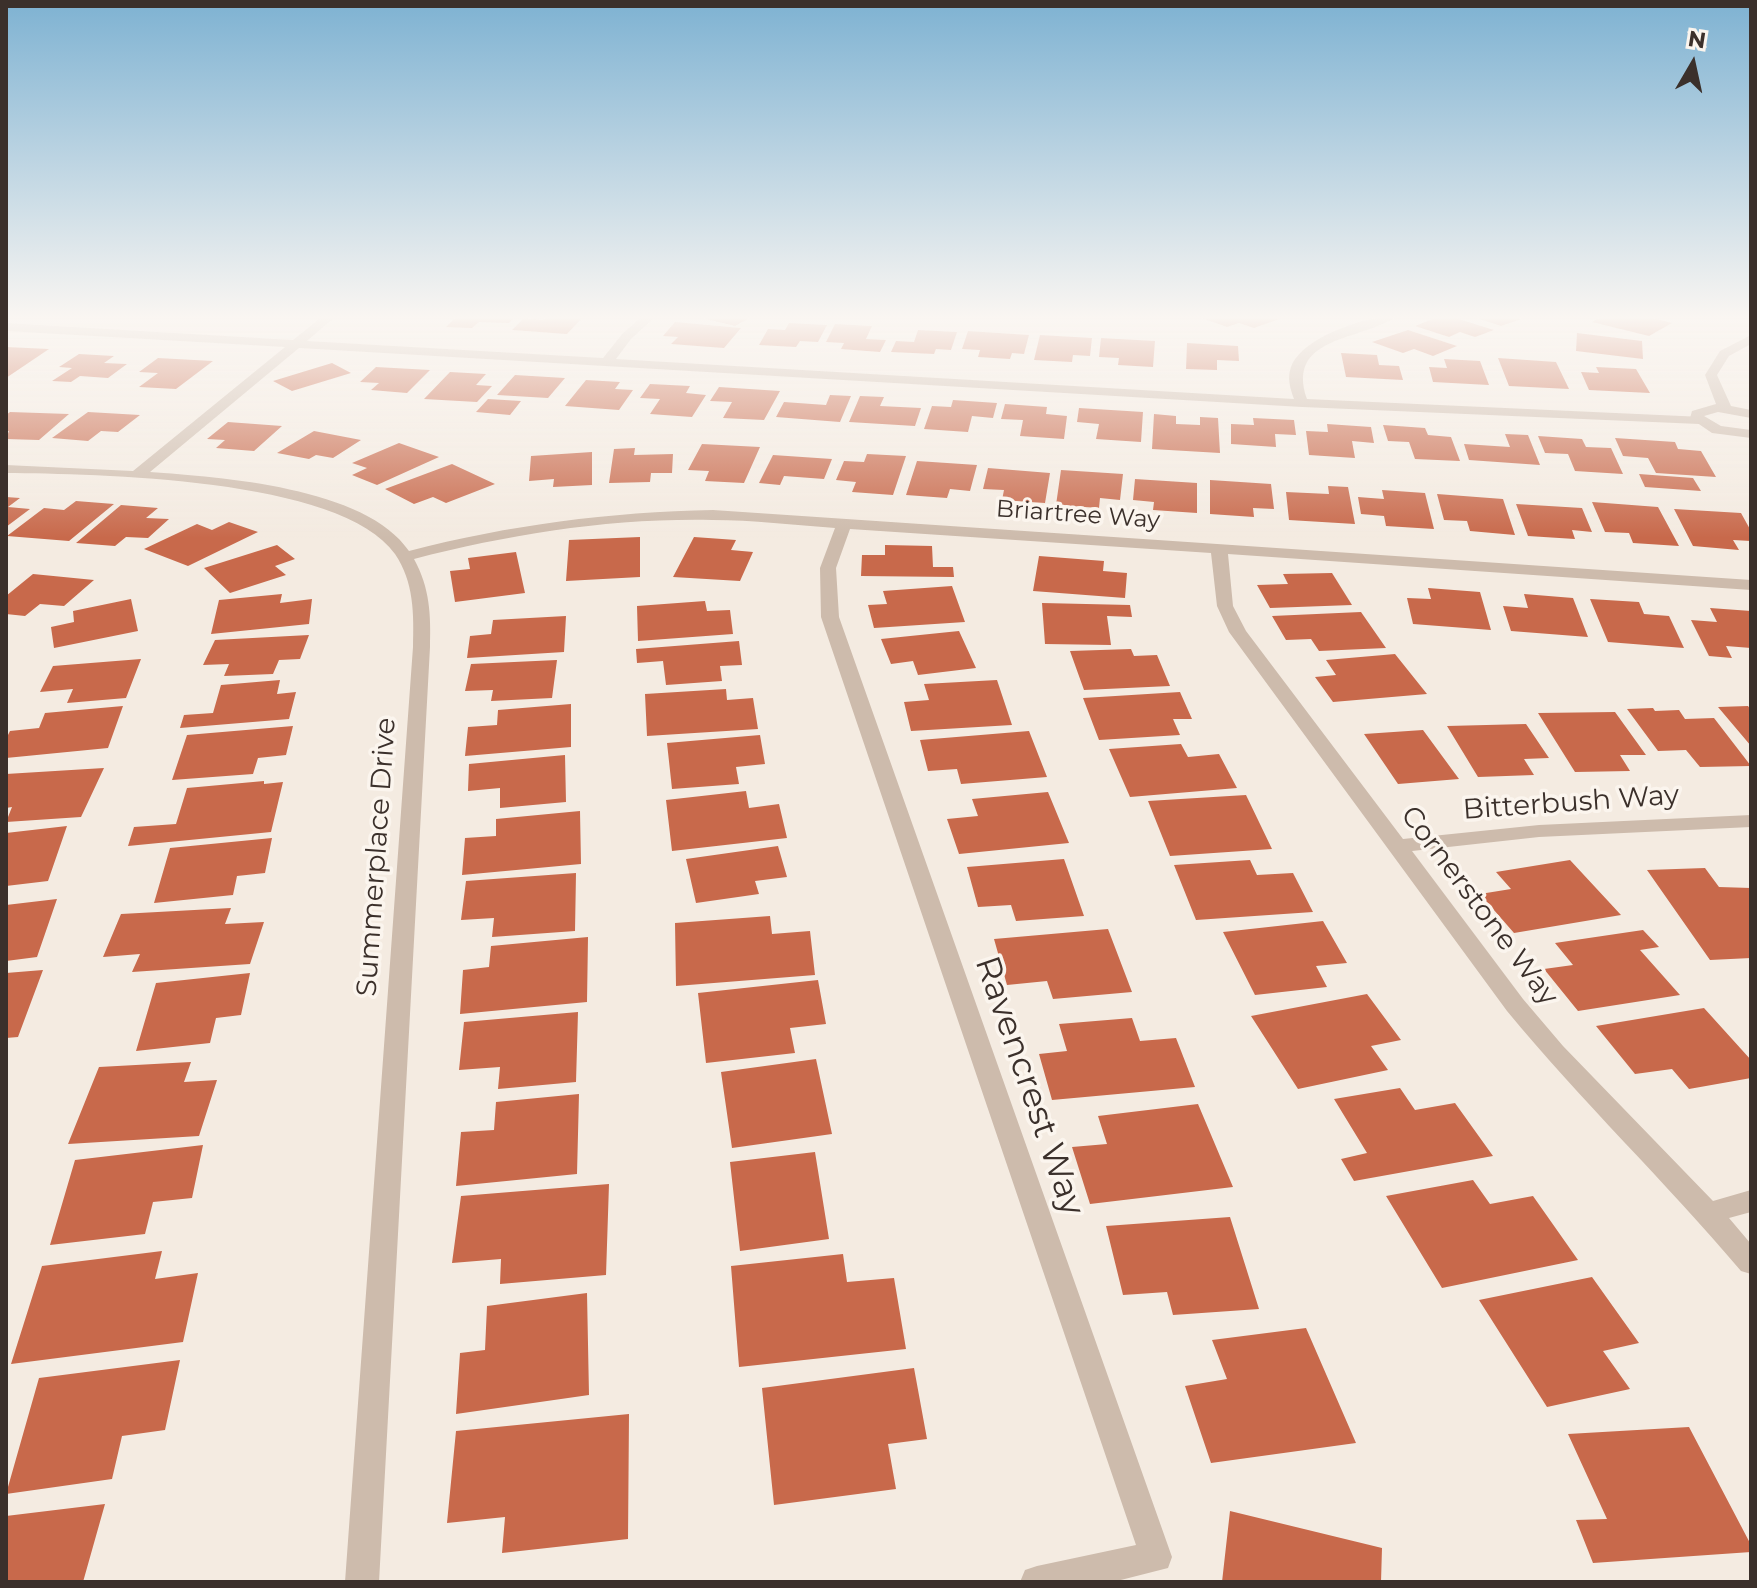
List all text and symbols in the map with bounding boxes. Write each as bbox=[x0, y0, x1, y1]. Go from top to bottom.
north arrow bbox=[1653, 24, 1733, 104]
text: N bbox=[1686, 25, 1708, 55]
street label: Briartree Way bbox=[995, 495, 1161, 535]
street label: Summerplace Drive bbox=[350, 716, 404, 998]
street label: Bitterbush Way bbox=[1462, 779, 1680, 827]
street label: Cornerstone Way bbox=[1393, 800, 1565, 1012]
street label: Ravencrest Way bbox=[966, 951, 1092, 1221]

